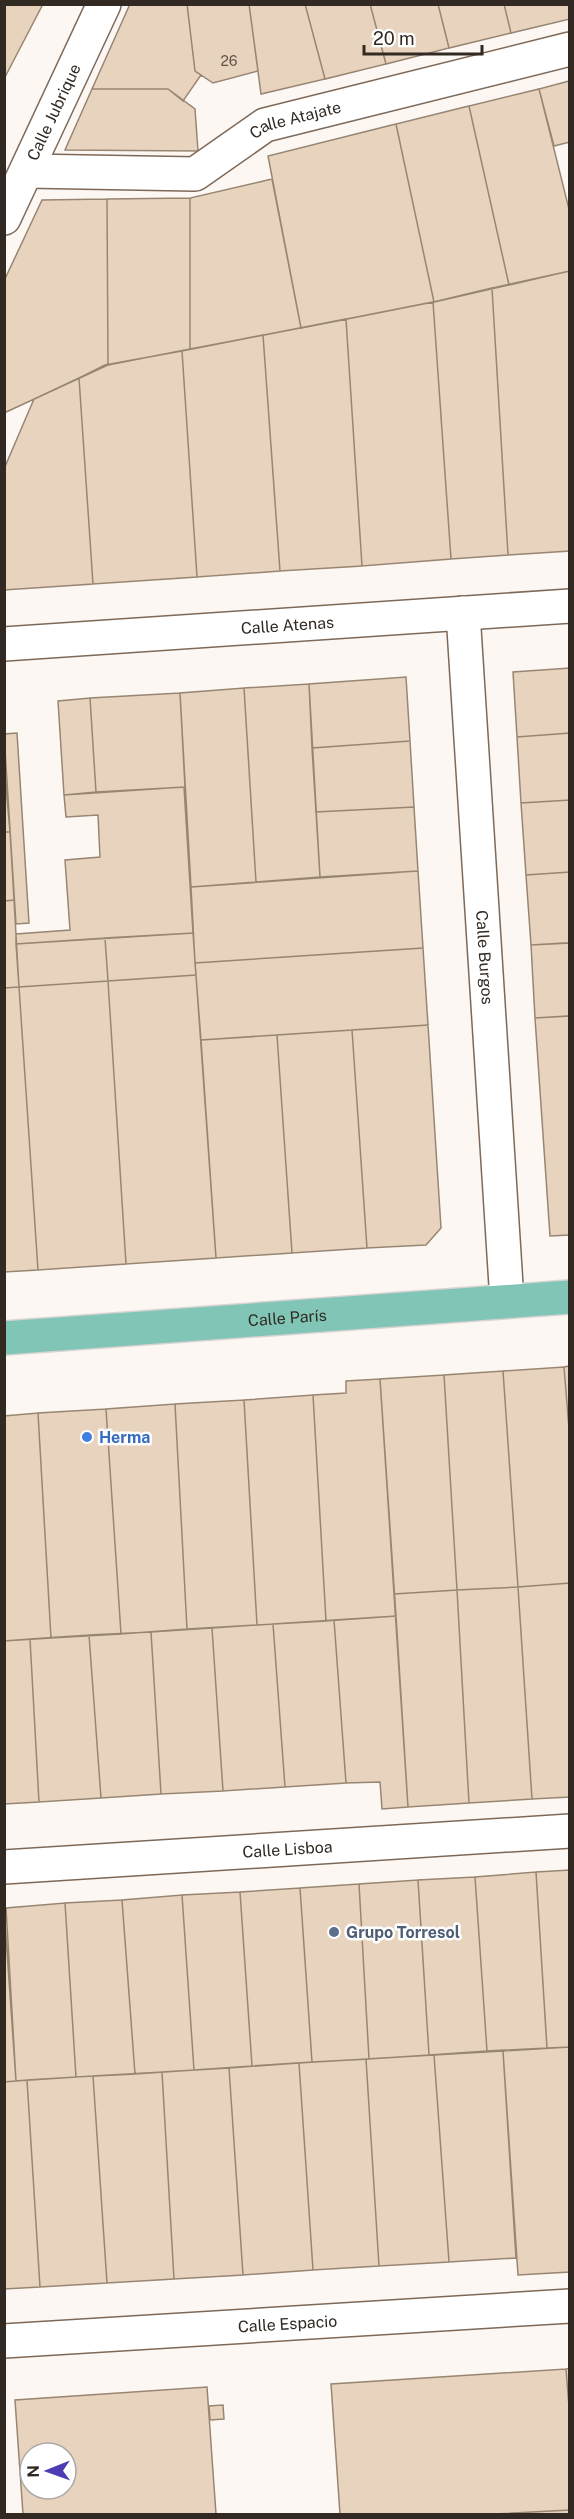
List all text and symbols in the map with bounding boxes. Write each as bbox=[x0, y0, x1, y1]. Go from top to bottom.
scale bar bbox=[364, 18, 482, 56]
text: 20 m bbox=[373, 28, 415, 49]
house number: 26 bbox=[220, 53, 238, 69]
street label: Calle Jubrique bbox=[23, 60, 84, 164]
street label: Calle Atajate bbox=[246, 97, 343, 143]
street label: Calle Atenas bbox=[240, 612, 335, 638]
street label: Calle Burgos bbox=[473, 909, 498, 1005]
street label: Calle París bbox=[247, 1305, 327, 1330]
place label: Herma bbox=[99, 1428, 150, 1447]
marker: Herma bbox=[80, 1430, 94, 1444]
street label: Calle Lisboa bbox=[242, 1837, 333, 1861]
place label: Grupo Torresol bbox=[346, 1923, 460, 1942]
marker: Grupo Torresol bbox=[327, 1925, 341, 1939]
street label: Calle Espacio bbox=[237, 2311, 338, 2336]
north arrow bbox=[18, 2441, 78, 2501]
text: N bbox=[24, 2465, 43, 2478]

